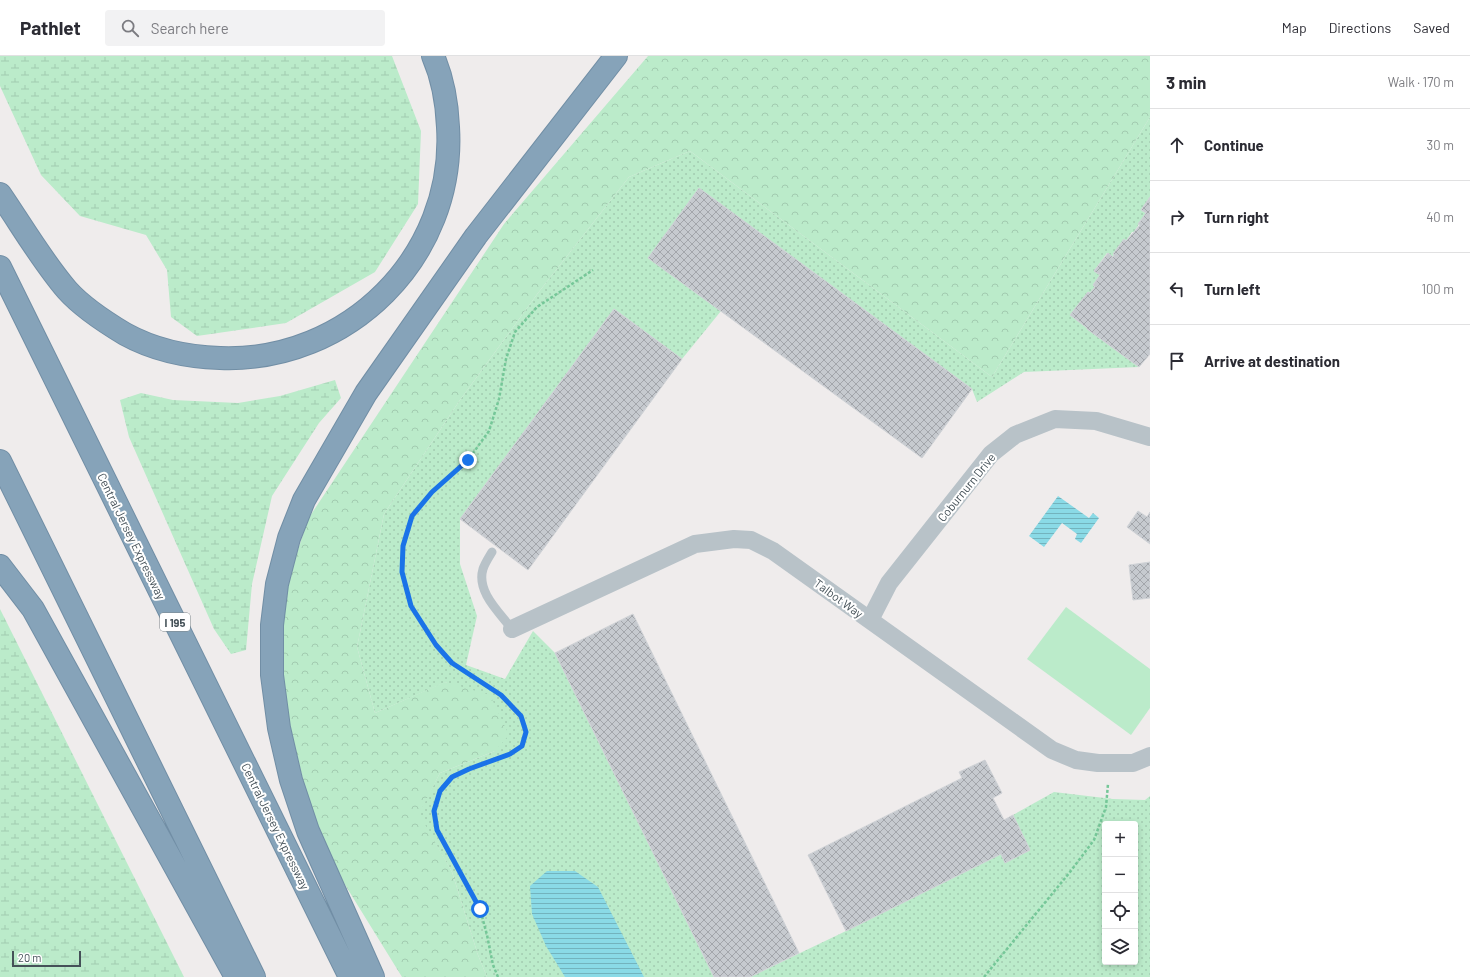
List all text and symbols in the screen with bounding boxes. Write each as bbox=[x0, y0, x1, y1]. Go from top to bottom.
search box bbox=[105, 10, 385, 46]
text: Pathlet bbox=[20, 16, 81, 39]
icon: search bbox=[119, 17, 141, 39]
text: Search here bbox=[151, 19, 229, 37]
text: Map bbox=[1282, 19, 1307, 36]
text: Directions bbox=[1329, 19, 1391, 36]
text: Saved bbox=[1413, 19, 1450, 36]
text: 3 min bbox=[1166, 72, 1206, 92]
text: Walk · 170 m bbox=[1388, 74, 1454, 90]
icon: ahead bbox=[1166, 134, 1188, 156]
text: Continue bbox=[1204, 136, 1264, 154]
text: 30 m bbox=[1427, 137, 1454, 153]
icon: right bbox=[1166, 206, 1188, 228]
text: Turn right bbox=[1204, 208, 1269, 226]
text: 40 m bbox=[1426, 209, 1454, 225]
icon: left bbox=[1166, 278, 1188, 300]
text: Turn left bbox=[1204, 280, 1260, 298]
text: 100 m bbox=[1421, 281, 1454, 297]
icon: arrive bbox=[1166, 350, 1188, 372]
text: Arrive at destination bbox=[1204, 352, 1340, 370]
street label: Coburnurn Drive bbox=[934, 450, 998, 524]
route end bbox=[459, 451, 477, 469]
street label: Central Jersey Expressway bbox=[95, 470, 169, 602]
street label: Talbot Way bbox=[812, 576, 866, 621]
road number: I 195 bbox=[160, 613, 190, 631]
street label: Central Jersey Expressway bbox=[239, 760, 313, 892]
map controls bbox=[1102, 821, 1138, 965]
button: + bbox=[1102, 821, 1138, 857]
button: − bbox=[1102, 857, 1138, 893]
button: locate bbox=[1102, 893, 1138, 929]
route start bbox=[471, 900, 489, 918]
button: layers bbox=[1102, 929, 1138, 965]
scale bar bbox=[12, 949, 81, 968]
text: 20 m bbox=[18, 951, 41, 964]

